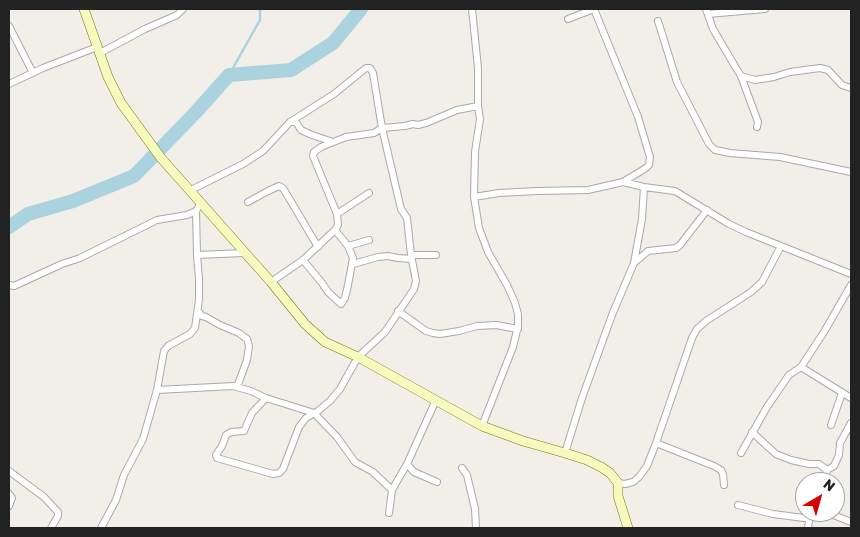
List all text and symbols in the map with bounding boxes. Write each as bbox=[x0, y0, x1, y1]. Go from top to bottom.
north arrow bbox=[795, 472, 845, 522]
text: N bbox=[820, 476, 838, 495]

